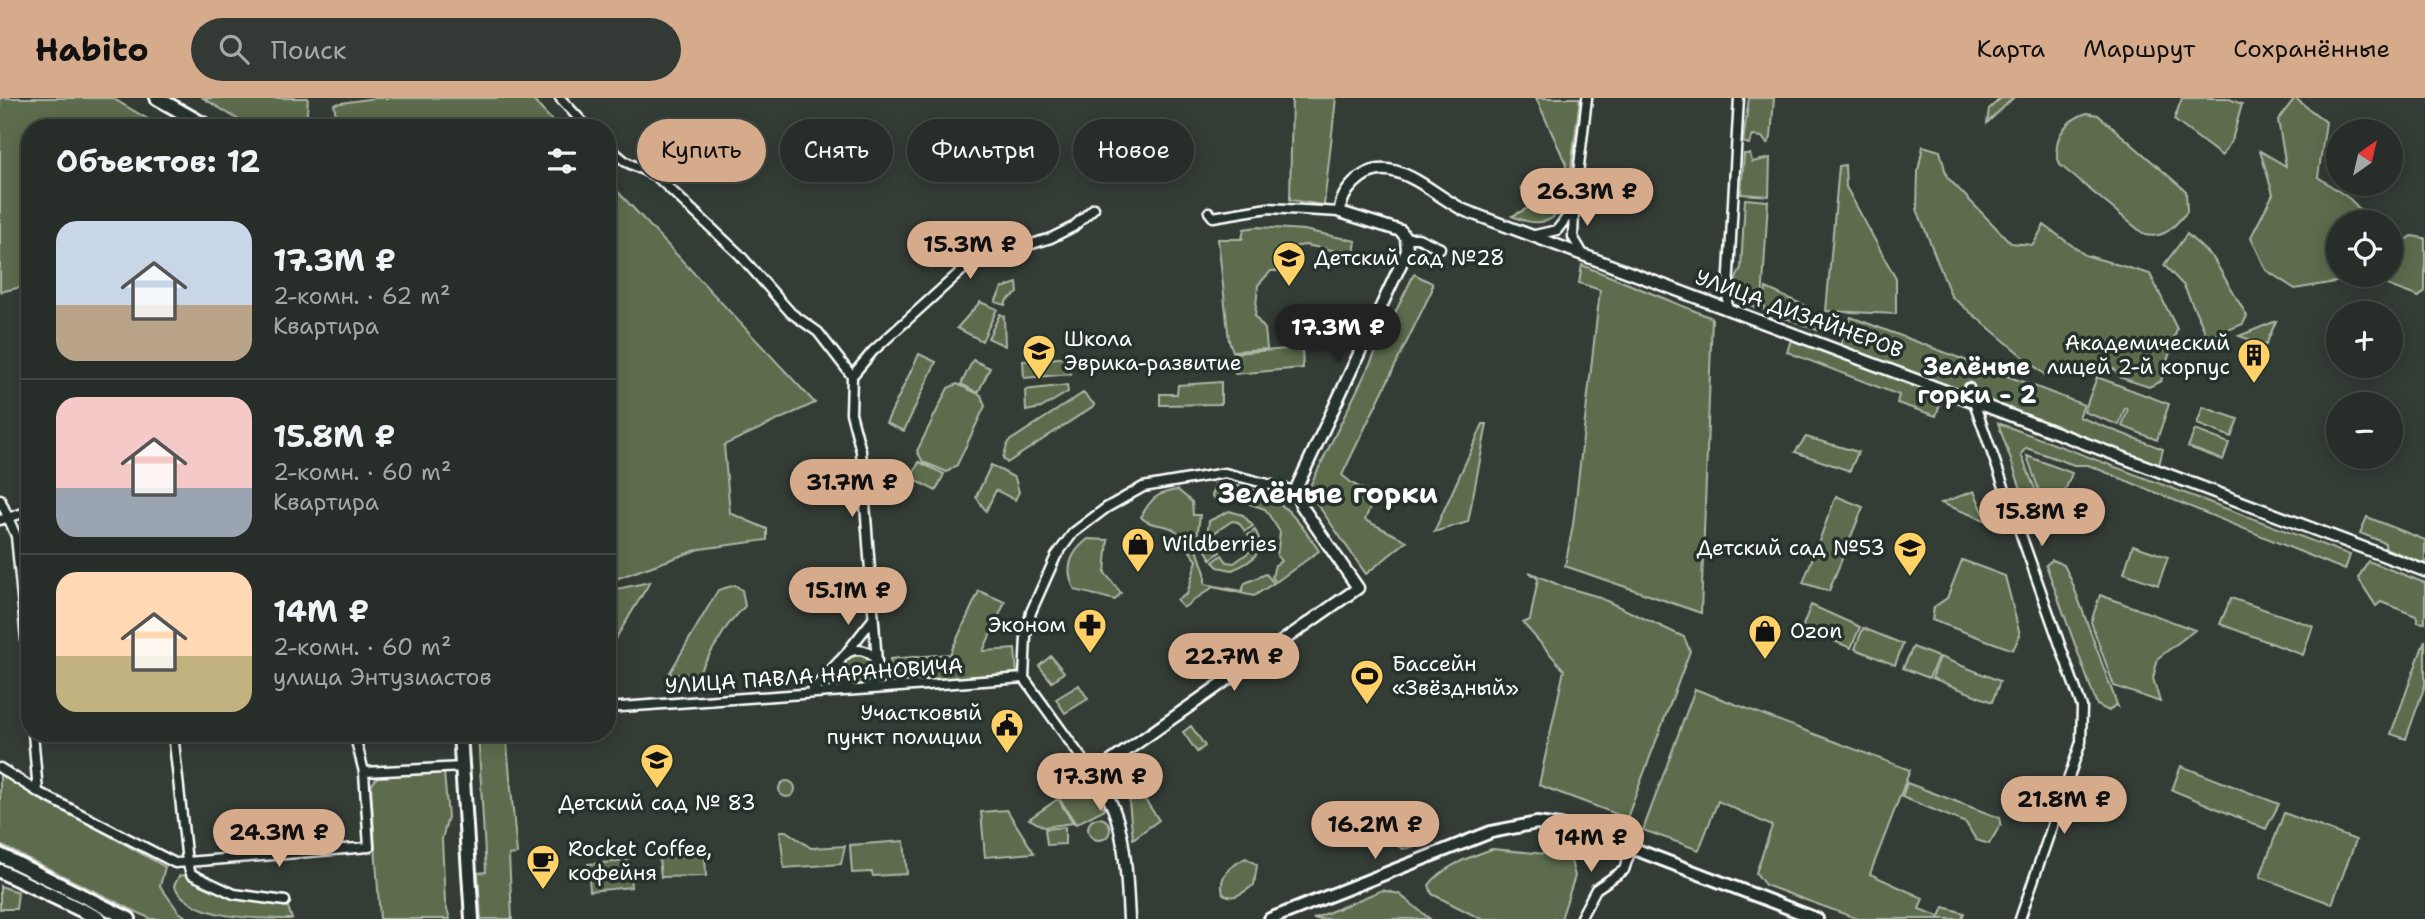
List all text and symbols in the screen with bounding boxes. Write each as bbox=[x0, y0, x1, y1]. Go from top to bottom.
search box bbox=[191, 18, 681, 81]
text: Habito bbox=[35, 27, 149, 72]
icon: search bbox=[215, 30, 253, 68]
text: Поиск bbox=[271, 32, 347, 67]
text: Карта bbox=[1977, 33, 2045, 65]
text: Маршрут bbox=[2083, 33, 2195, 65]
text: Сохранённые bbox=[2233, 33, 2390, 65]
chip: Купить bbox=[637, 119, 766, 182]
chip: Снять bbox=[780, 119, 893, 182]
chip: Фильтры bbox=[907, 119, 1059, 182]
chip: Новое bbox=[1073, 119, 1194, 182]
north arrow bbox=[2326, 119, 2403, 196]
map controls bbox=[2326, 119, 2403, 469]
text: Объектов: 12 bbox=[56, 141, 260, 182]
icon: filters bbox=[543, 142, 581, 180]
pin: 26.3M ₽ bbox=[1522, 169, 1652, 228]
text: 26.3M ₽ bbox=[1536, 176, 1638, 206]
button: locate bbox=[2326, 210, 2403, 287]
pin: 15.3M ₽ bbox=[905, 222, 1035, 281]
text: 15.3M ₽ bbox=[923, 229, 1017, 259]
school or university icon: Детский сад №28 bbox=[1270, 239, 1308, 288]
text: 17.3M ₽ bbox=[273, 240, 396, 281]
place label: Детский сад №28 bbox=[1314, 244, 1505, 272]
icon: home bbox=[112, 249, 196, 333]
street label: УЛИЦА ДИЗАЙНЕРОВ bbox=[1691, 263, 1907, 365]
text: 2-комн. · 62 m² bbox=[273, 281, 451, 311]
button: + bbox=[2326, 301, 2403, 378]
pin: 17.3M ₽ bbox=[1273, 304, 1403, 364]
text: Квартира bbox=[273, 311, 379, 341]
text: 17.3M ₽ bbox=[1291, 312, 1385, 342]
place label: Школа Эврика-развитие bbox=[1064, 325, 1242, 377]
place label: Академический лицей 2-й корпус bbox=[2047, 329, 2230, 381]
school or university icon: Школа Эврика-развитие bbox=[1020, 332, 1058, 381]
building icon: Академический лицей 2-й корпус bbox=[2235, 336, 2273, 385]
district label: Зелёные горки - 2 bbox=[1918, 351, 2037, 411]
button: − bbox=[2326, 392, 2403, 469]
text: 15.8M ₽ bbox=[273, 416, 395, 457]
icon: home bbox=[112, 425, 196, 509]
text: 2-комн. · 60 m² bbox=[273, 457, 451, 487]
pin: 31.7M ₽ bbox=[787, 460, 917, 519]
text: 31.7M ₽ bbox=[806, 467, 898, 497]
district label: Зелёные горки bbox=[1218, 474, 1438, 512]
text: Квартира bbox=[273, 487, 379, 517]
pin: 15.8M ₽ bbox=[1977, 489, 2107, 548]
text: 15.8M ₽ bbox=[1995, 496, 2089, 526]
shop icon: Wildberries bbox=[1119, 525, 1157, 574]
school or university icon: Детский сад №53 bbox=[1891, 529, 1929, 578]
place label: Wildberries bbox=[1162, 530, 1277, 558]
place label: Детский сад №53 bbox=[1696, 534, 1885, 562]
pin: 15.1M ₽ bbox=[783, 568, 913, 627]
text: 15.1M ₽ bbox=[805, 575, 891, 605]
text: 14M ₽ bbox=[273, 591, 369, 632]
icon: home bbox=[112, 600, 196, 684]
pharmacy icon: Эконом bbox=[1071, 606, 1109, 655]
place label: Эконом bbox=[988, 611, 1066, 639]
shop icon: Ozon bbox=[1746, 612, 1784, 661]
place label: Ozon bbox=[1790, 617, 1842, 645]
text: 2-комн. · 60 m² bbox=[273, 632, 451, 662]
pin: 22.7M ₽ bbox=[1169, 634, 1299, 693]
text: 22.7M ₽ bbox=[1184, 641, 1284, 671]
place label: Бассейн «Звёздный» bbox=[1392, 650, 1519, 702]
street label: УЛИЦА ПАВЛА НАРАНОВИЧА bbox=[664, 652, 964, 700]
sports icon: Бассейн «Звёздный» bbox=[1348, 657, 1386, 706]
text: улица Энтузиастов bbox=[273, 662, 492, 692]
place label: Участковый пункт полиции bbox=[827, 699, 982, 751]
public building icon: Участковый пункт полиции bbox=[988, 706, 1026, 755]
school or university icon: Детский сад № 83 bbox=[638, 741, 676, 790]
pin: 17.3M ₽ bbox=[1035, 754, 1165, 813]
text: 17.3M ₽ bbox=[1053, 761, 1147, 791]
pin: 21.8M ₽ bbox=[1999, 776, 2129, 836]
text: 21.8M ₽ bbox=[2017, 784, 2111, 814]
place label: Детский сад № 83 bbox=[558, 789, 756, 817]
pin: 16.2M ₽ bbox=[1310, 802, 1440, 861]
text: 16.2M ₽ bbox=[1327, 809, 1423, 839]
pin: 24.3M ₽ bbox=[214, 810, 344, 869]
pin: 14M ₽ bbox=[1542, 814, 1640, 874]
text: 24.3M ₽ bbox=[229, 817, 329, 847]
text: 14M ₽ bbox=[1554, 822, 1628, 852]
place label: Rocket Coffee, кофейня bbox=[568, 835, 712, 887]
cafe icon: Rocket Coffee, кофейня bbox=[524, 842, 562, 891]

